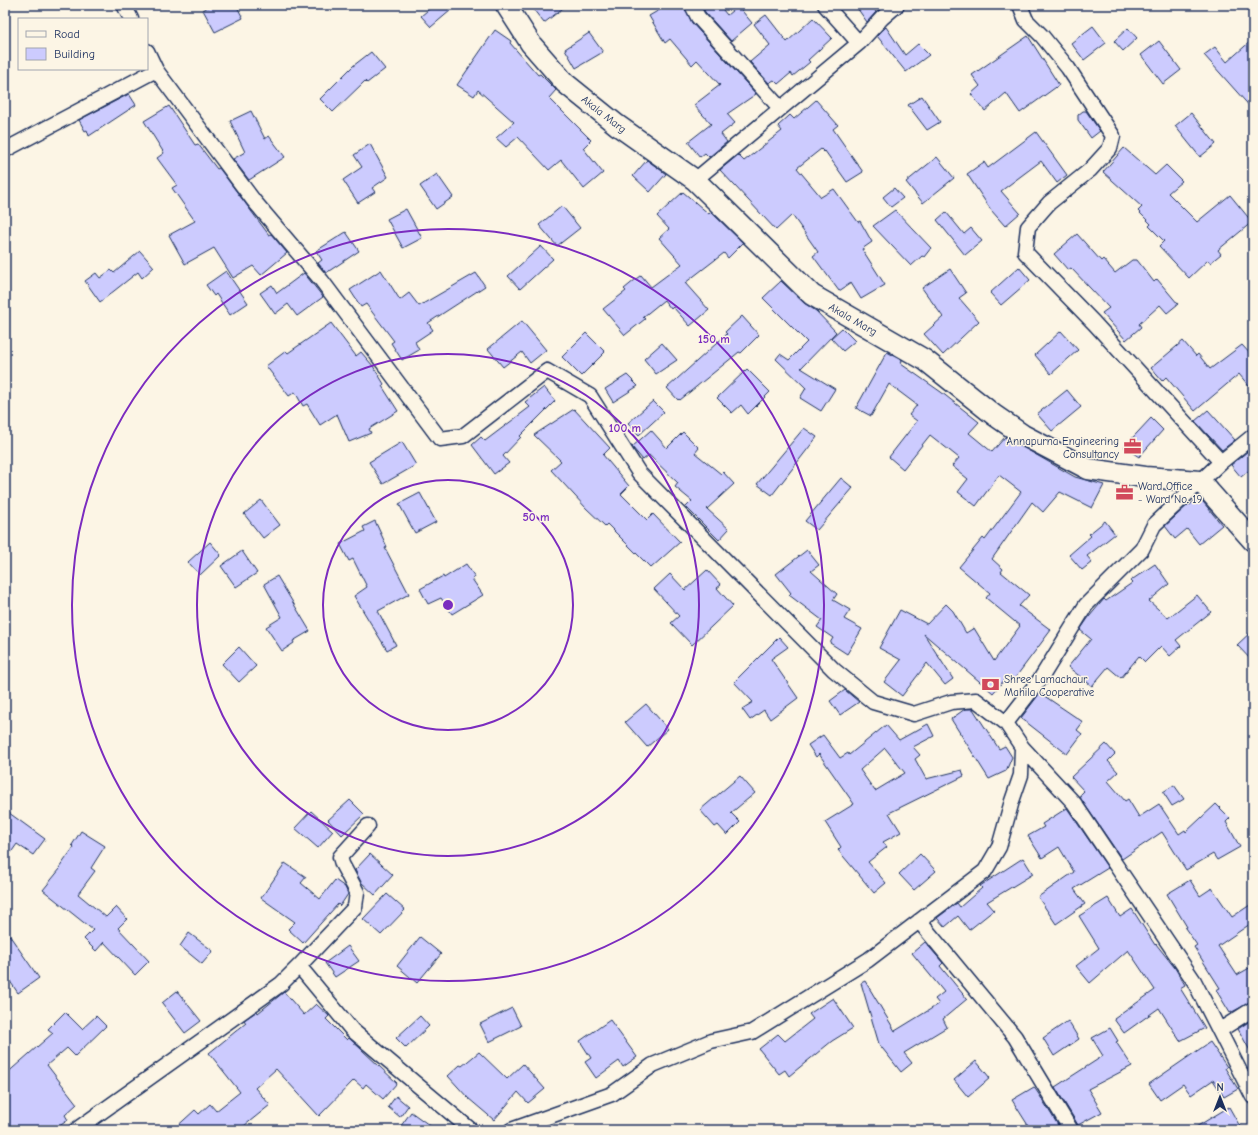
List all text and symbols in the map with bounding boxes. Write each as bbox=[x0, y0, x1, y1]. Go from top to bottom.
legend bbox=[18, 18, 148, 70]
text: Road bbox=[54, 27, 80, 41]
text: Building bbox=[54, 47, 95, 61]
street label: Akala Marg bbox=[579, 93, 629, 136]
street label: Akala Marg bbox=[826, 300, 879, 338]
text: 150 m bbox=[698, 332, 730, 346]
text: 100 m bbox=[609, 421, 641, 435]
place label: Annapurna Engineering Consultancy bbox=[1007, 435, 1119, 461]
office icon: Annapurna Engineering Consultancy bbox=[1122, 437, 1142, 457]
place label: Ward Office - Ward No. 19 bbox=[1138, 480, 1203, 506]
office icon: Ward Office - Ward No. 19 bbox=[1115, 482, 1135, 502]
text: 50 m bbox=[522, 510, 550, 524]
centre of rings bbox=[441, 598, 455, 612]
place label: Shree Lamachaur Mahila Cooperative bbox=[1004, 673, 1095, 699]
bank icon: Shree Lamachaur Mahila Cooperative bbox=[981, 675, 1001, 695]
north arrow bbox=[1200, 1077, 1240, 1117]
text: N bbox=[1216, 1081, 1224, 1094]

